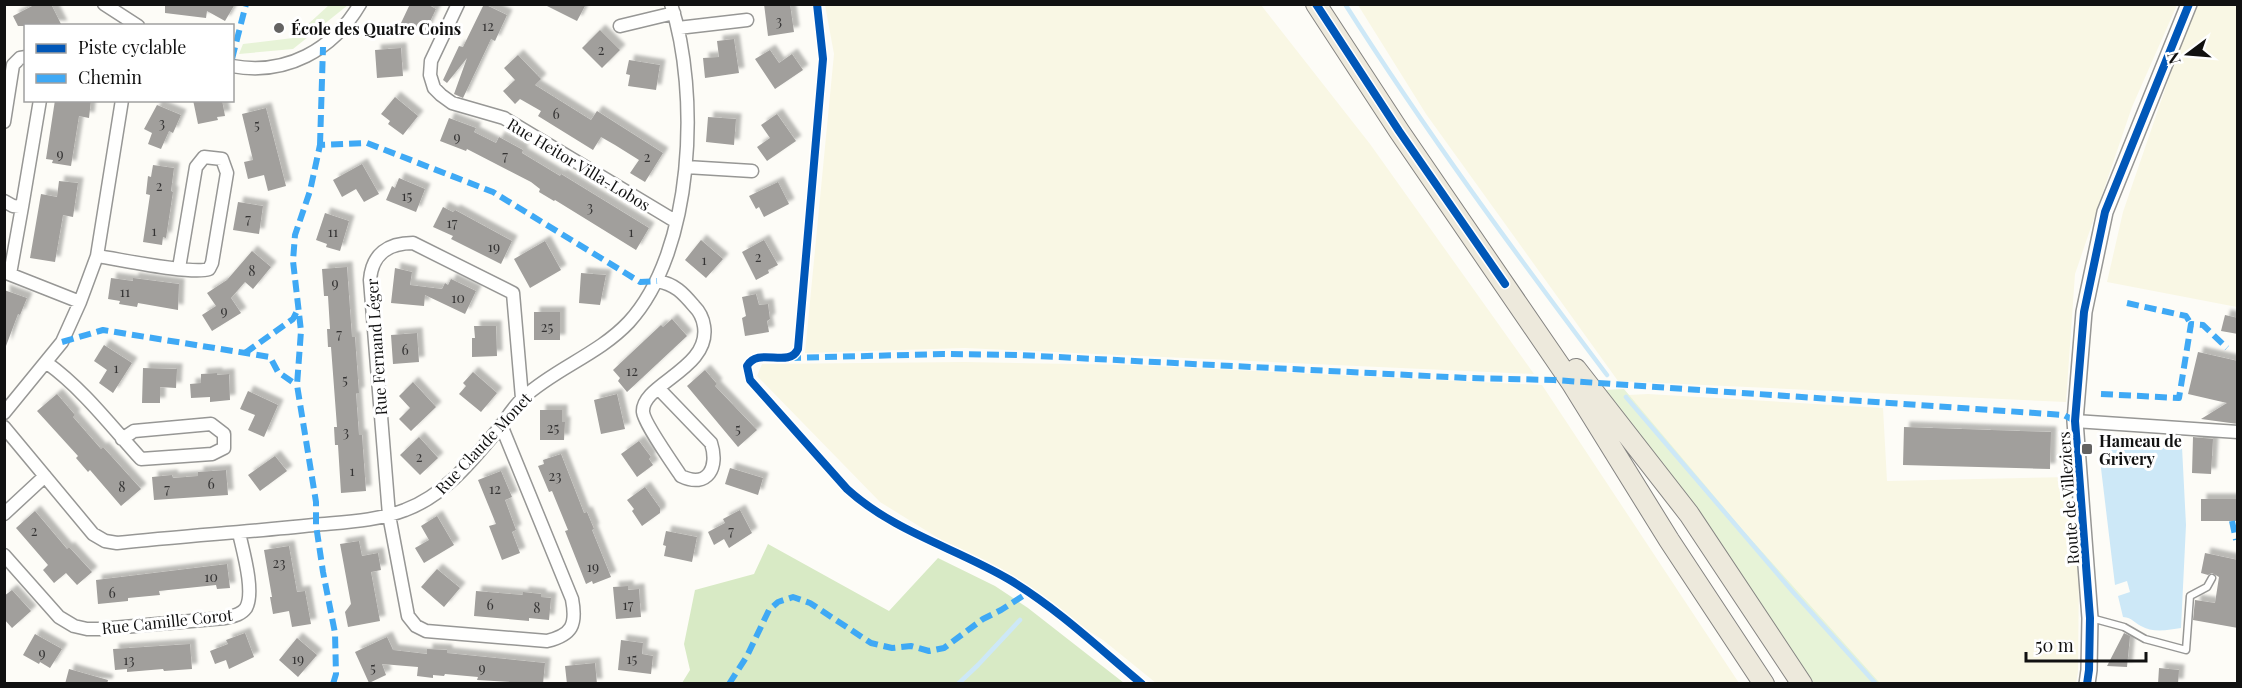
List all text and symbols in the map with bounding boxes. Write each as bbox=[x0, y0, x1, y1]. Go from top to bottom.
house number: 3 bbox=[776, 11, 782, 30]
house number: 12 bbox=[482, 16, 494, 35]
place label: École des Quatre Coins bbox=[291, 18, 461, 39]
marker: École des Quatre Coins bbox=[272, 21, 286, 35]
legend bbox=[24, 24, 234, 102]
north arrow bbox=[2158, 24, 2218, 84]
text: Piste cyclable bbox=[78, 35, 186, 59]
house number: 2 bbox=[598, 40, 605, 59]
text: N bbox=[2161, 49, 2185, 67]
text: Chemin bbox=[78, 65, 142, 89]
house number: 6 bbox=[552, 104, 560, 123]
house number: 3 bbox=[159, 113, 165, 132]
street label: Rue Heitor Villa-Lobos bbox=[504, 113, 654, 215]
house number: 5 bbox=[254, 115, 260, 134]
house number: 9 bbox=[453, 127, 461, 146]
house number: 9 bbox=[56, 144, 64, 163]
house number: 7 bbox=[502, 146, 508, 165]
house number: 2 bbox=[644, 147, 651, 166]
house number: 2 bbox=[156, 176, 163, 195]
house number: 15 bbox=[402, 186, 413, 205]
house number: 3 bbox=[587, 197, 593, 216]
house number: 7 bbox=[245, 209, 251, 228]
house number: 17 bbox=[447, 213, 458, 232]
house number: 1 bbox=[151, 221, 157, 240]
house number: 11 bbox=[328, 222, 338, 241]
house number: 1 bbox=[628, 222, 634, 241]
house number: 19 bbox=[488, 237, 500, 256]
house number: 2 bbox=[755, 247, 762, 266]
house number: 1 bbox=[701, 250, 707, 269]
house number: 8 bbox=[248, 261, 256, 280]
house number: 9 bbox=[331, 273, 339, 292]
street label: Rue Fernand Léger bbox=[361, 278, 391, 416]
house number: 11 bbox=[120, 282, 130, 301]
house number: 10 bbox=[451, 288, 465, 307]
house number: 9 bbox=[220, 301, 228, 320]
house number: 25 bbox=[541, 317, 553, 336]
house number: 7 bbox=[336, 324, 342, 343]
house number: 6 bbox=[401, 340, 409, 359]
house number: 1 bbox=[113, 358, 119, 377]
house number: 12 bbox=[626, 361, 638, 380]
house number: 5 bbox=[342, 370, 348, 389]
street label: Rue Claude Monet bbox=[430, 387, 536, 498]
house number: 25 bbox=[547, 418, 559, 437]
house number: 5 bbox=[735, 419, 741, 438]
house number: 3 bbox=[343, 422, 349, 441]
place label: Hameau de Grivery bbox=[2099, 430, 2182, 469]
street label: Route de Villeziers bbox=[2053, 431, 2083, 565]
marker: Hameau de Grivery bbox=[2080, 442, 2094, 456]
house number: 2 bbox=[416, 447, 423, 466]
house number: 1 bbox=[349, 461, 355, 480]
house number: 23 bbox=[548, 466, 562, 485]
house number: 6 bbox=[207, 474, 215, 493]
house number: 8 bbox=[118, 477, 126, 496]
house number: 7 bbox=[164, 479, 170, 498]
house number: 12 bbox=[489, 479, 501, 498]
house number: 2 bbox=[31, 521, 38, 540]
house number: 7 bbox=[728, 521, 734, 540]
house number: 23 bbox=[272, 553, 286, 572]
house number: 19 bbox=[587, 557, 599, 576]
house number: 10 bbox=[204, 567, 218, 586]
house number: 6 bbox=[108, 583, 116, 602]
house number: 6 bbox=[486, 595, 494, 614]
house number: 17 bbox=[623, 595, 634, 614]
house number: 8 bbox=[533, 598, 541, 617]
street label: Rue Camille Corot bbox=[100, 604, 234, 638]
scale bar bbox=[2026, 625, 2146, 663]
text: 50 m bbox=[2035, 633, 2074, 657]
house number: 9 bbox=[38, 643, 46, 662]
house number: 19 bbox=[292, 649, 304, 668]
house number: 15 bbox=[627, 649, 638, 668]
house number: 13 bbox=[123, 650, 135, 669]
house number: 5 bbox=[370, 658, 376, 677]
house number: 9 bbox=[478, 658, 486, 677]

